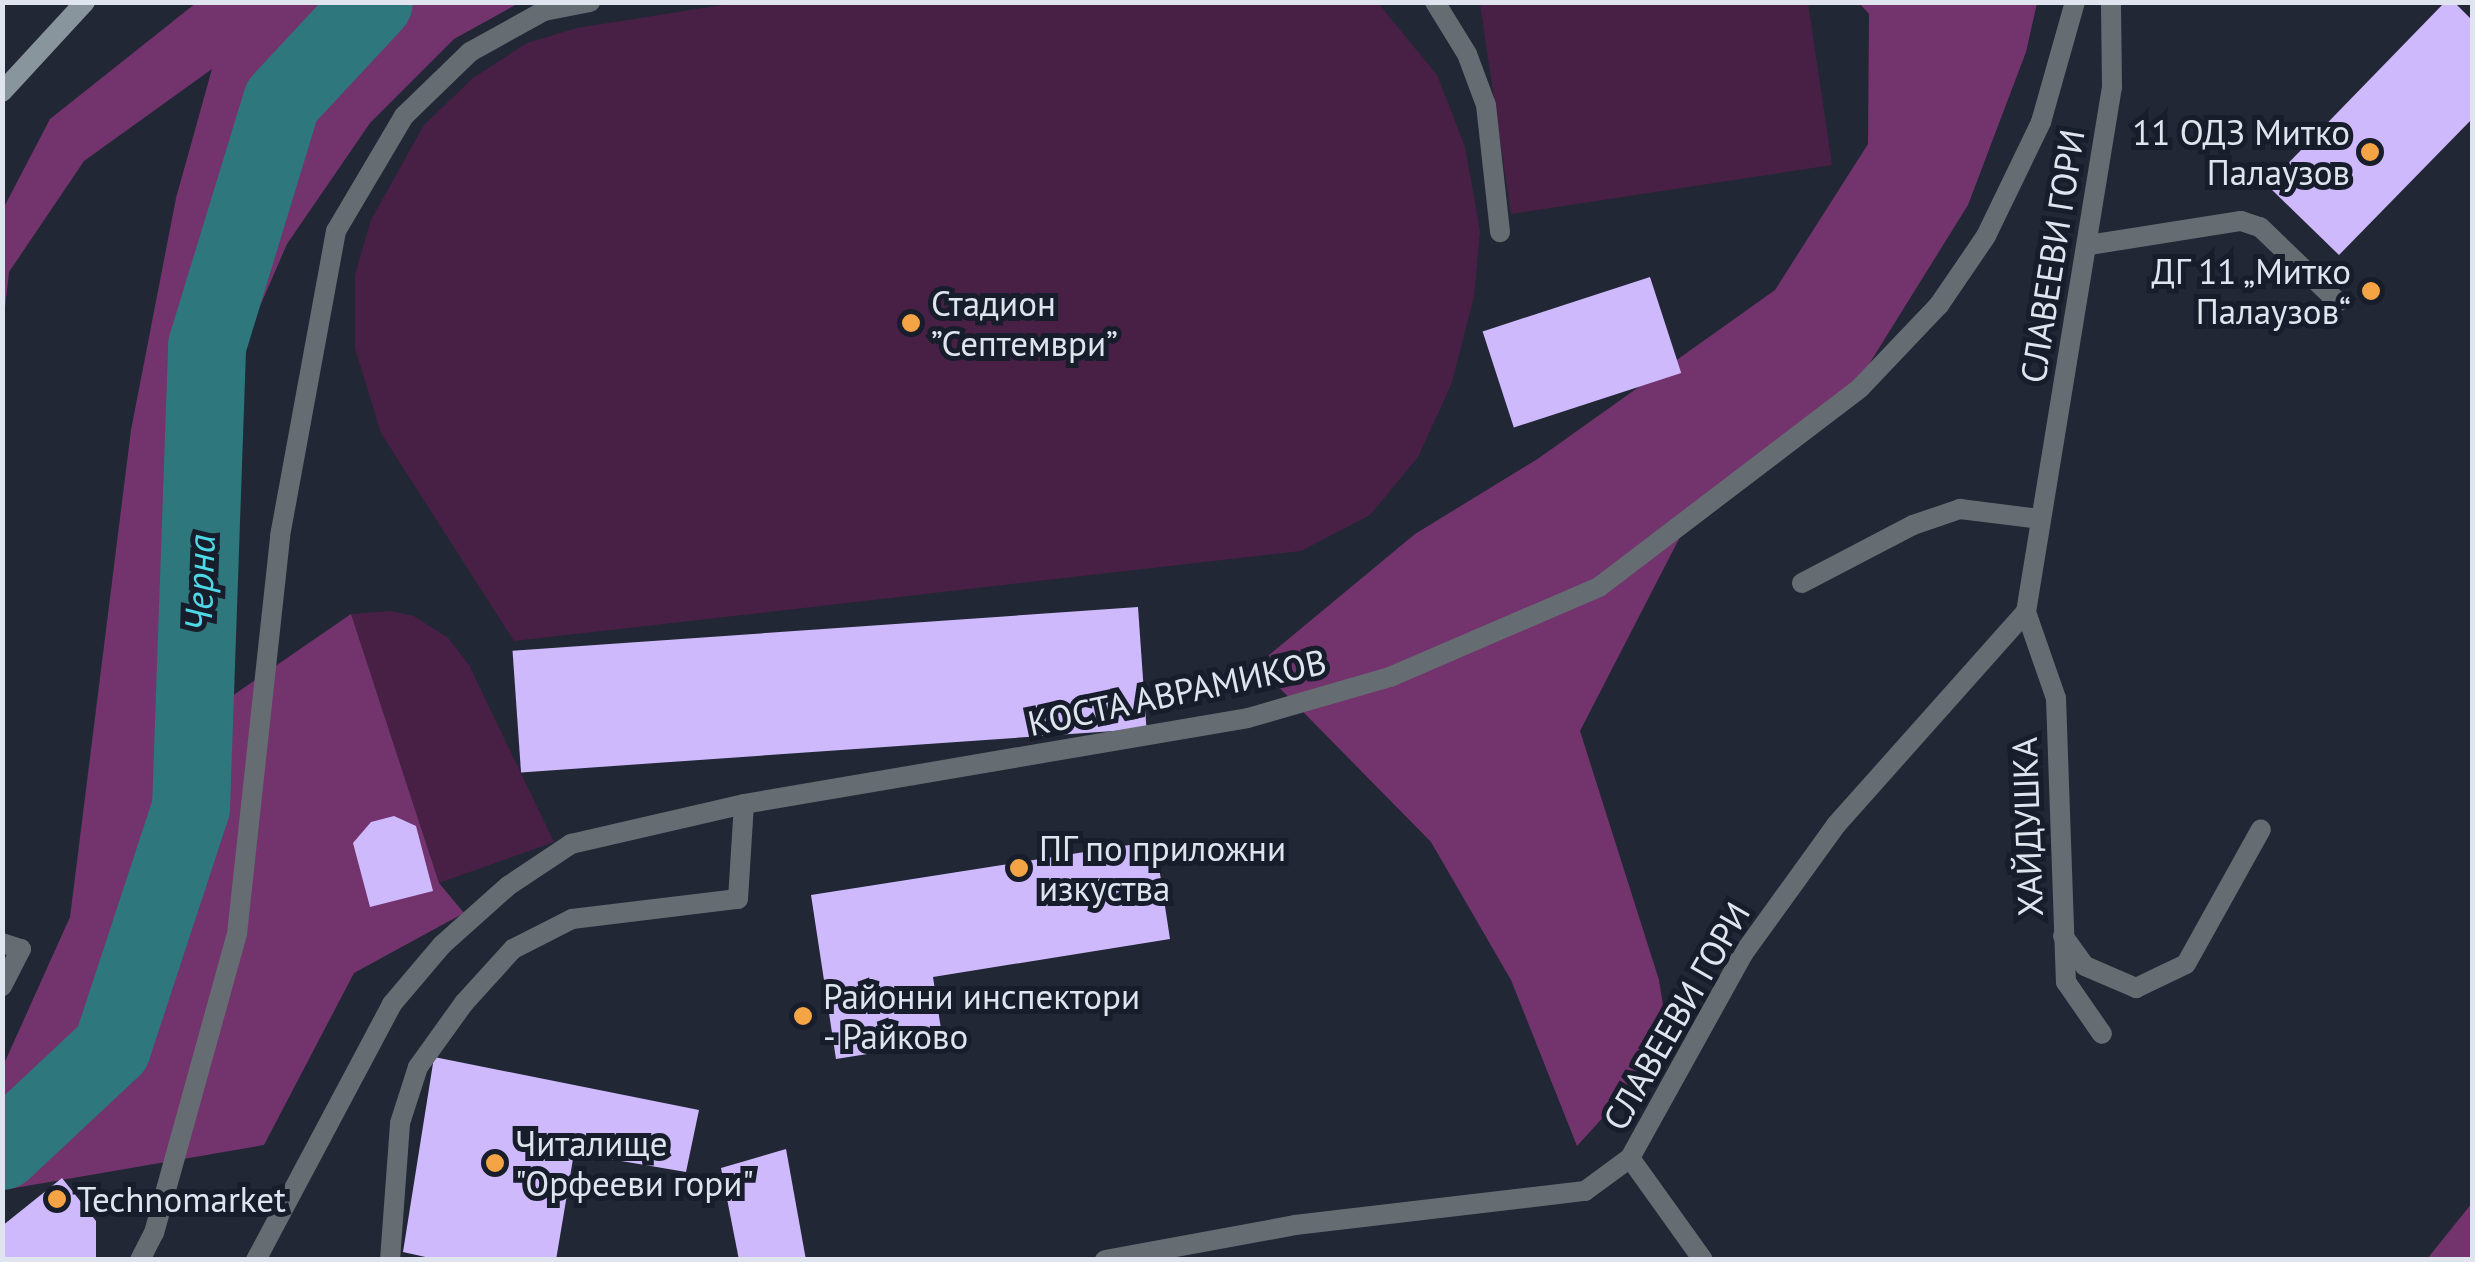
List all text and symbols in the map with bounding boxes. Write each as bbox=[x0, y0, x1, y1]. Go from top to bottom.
place label: 11 ОДЗ Митко Палаузов bbox=[2132, 111, 2350, 193]
street label: СЛАВЕЕВИ ГОРИ bbox=[2011, 126, 2093, 386]
marker: 11 ОДЗ Митко Палаузов bbox=[2359, 141, 2381, 163]
place label: ДГ 11 „Митко Палаузов“ bbox=[2148, 250, 2351, 332]
marker: ДГ 11 „Митко Палаузов“ bbox=[2360, 280, 2382, 302]
place label: Стадион ”Септември” bbox=[931, 282, 1118, 364]
marker: Стадион ”Септември” bbox=[900, 312, 922, 334]
water label: Черна bbox=[175, 534, 223, 632]
street label: КОСТА АВРАМИКОВ bbox=[1023, 640, 1331, 744]
street label: ХАЙДУШКА bbox=[2003, 736, 2051, 918]
place label: ПГ по приложни изкуства bbox=[1039, 827, 1288, 909]
marker: ПГ по приложни изкуства bbox=[1008, 857, 1030, 879]
street label: СЛАВЕЕВИ ГОРИ bbox=[1594, 895, 1758, 1137]
place label: Районни инспектори - Райково bbox=[823, 975, 1140, 1057]
marker: Районни инспектори - Райково bbox=[792, 1005, 814, 1027]
place label: Читалище "Орфееви гори" bbox=[515, 1122, 754, 1204]
marker: Читалище "Орфееви гори" bbox=[484, 1152, 506, 1174]
place label: Technomarket bbox=[77, 1178, 286, 1220]
marker: Technomarket bbox=[46, 1188, 68, 1210]

